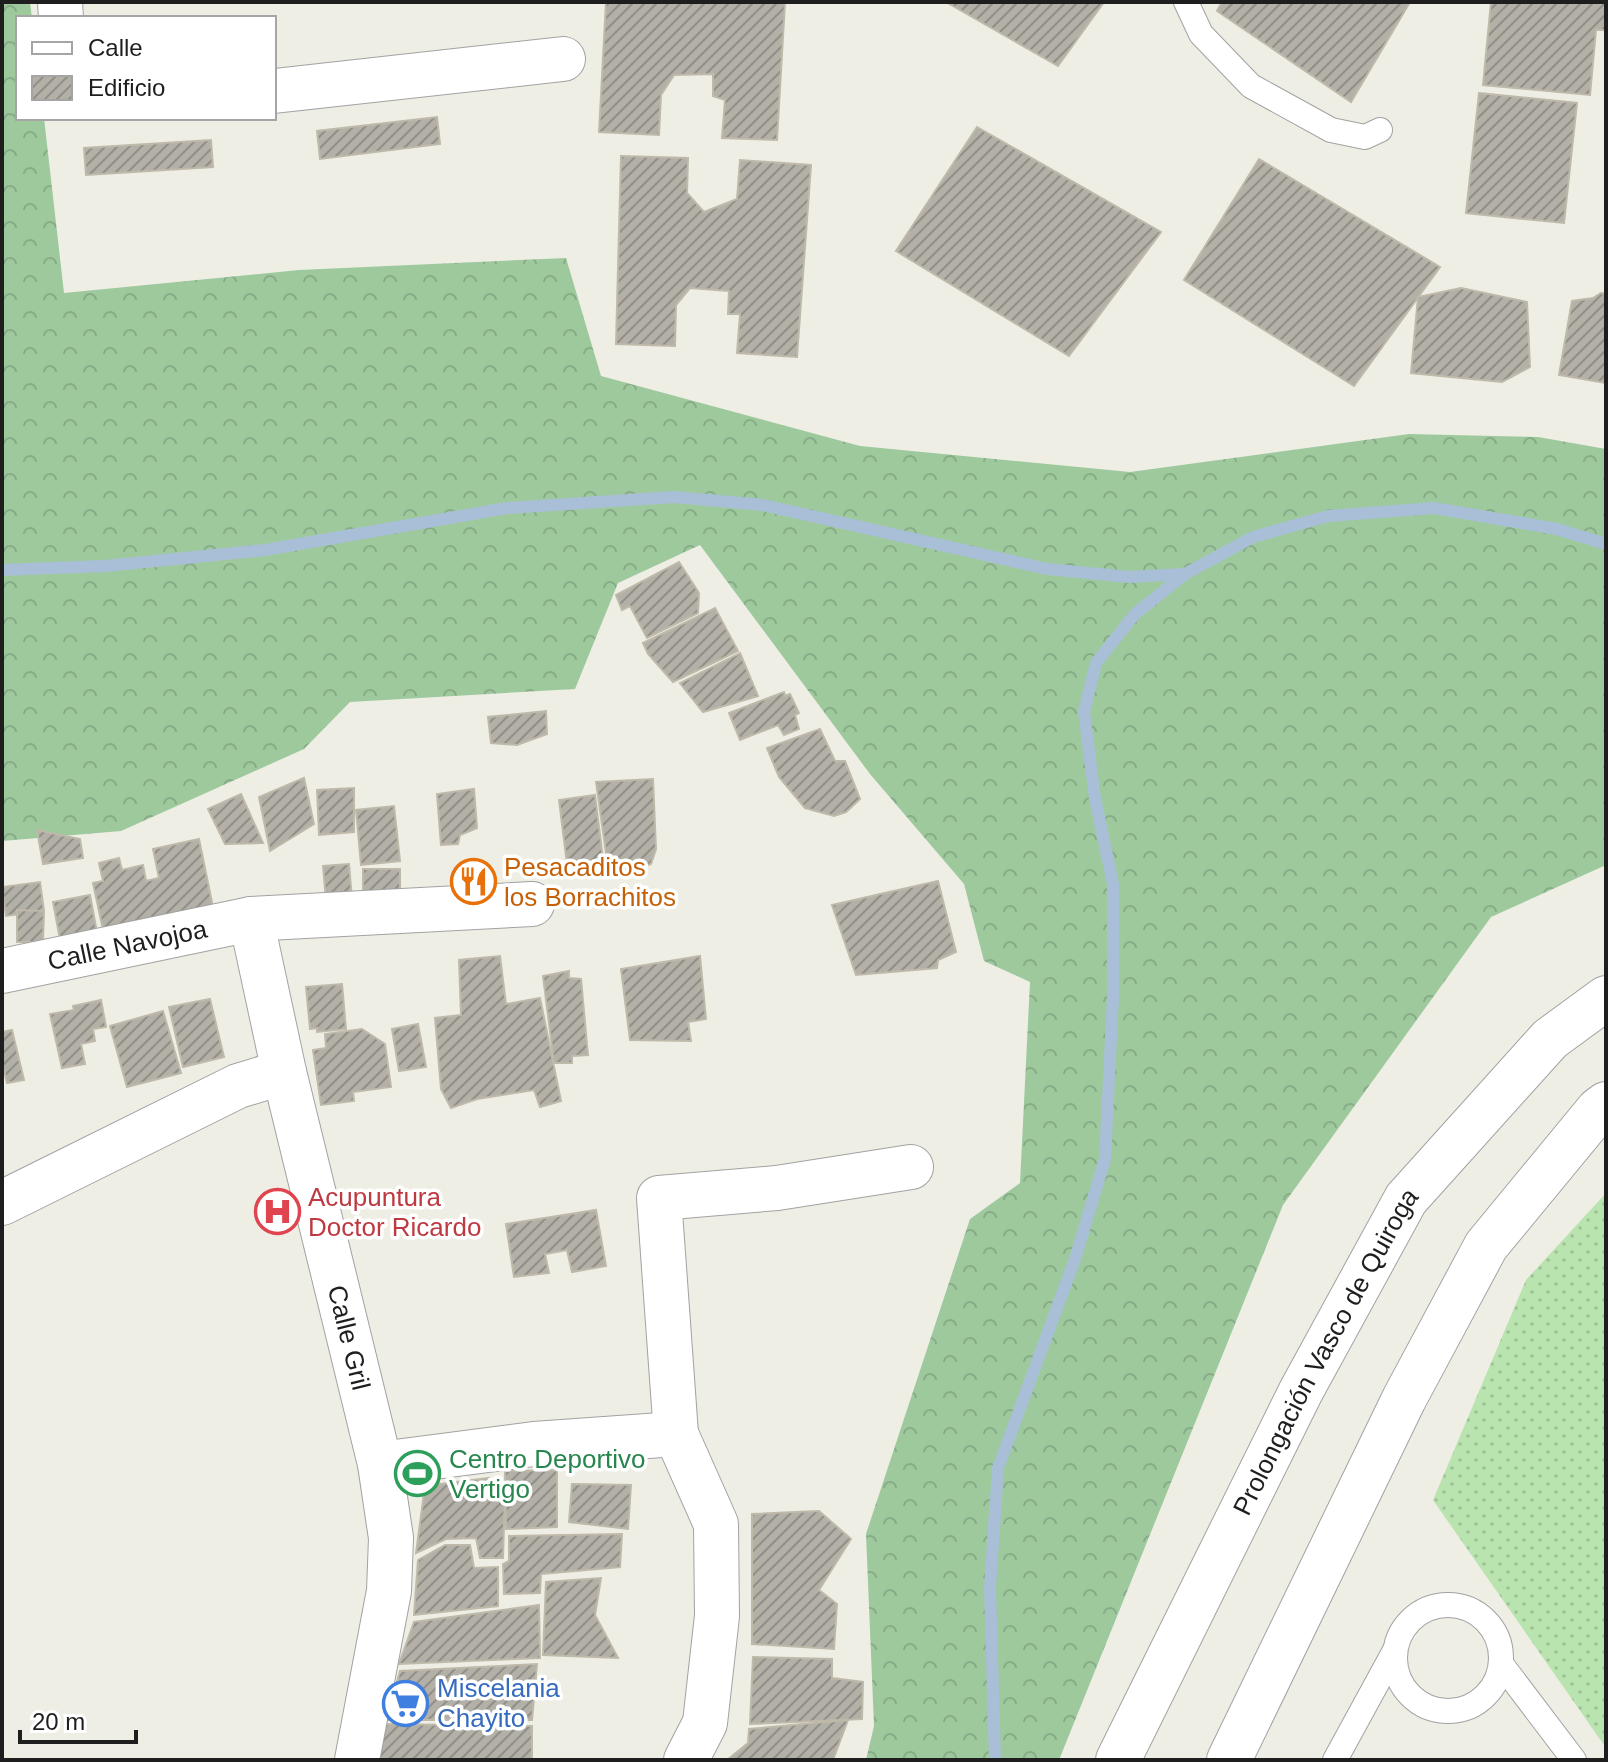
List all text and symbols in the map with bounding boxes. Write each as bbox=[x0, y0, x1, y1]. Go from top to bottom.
legend bbox=[16, 16, 276, 120]
text: Calle bbox=[88, 34, 143, 61]
text: Edificio bbox=[88, 74, 165, 101]
place label: Pesacaditos los Borrachitos bbox=[504, 852, 676, 912]
restaurant icon: Pesacaditos los Borrachitos bbox=[449, 858, 497, 906]
street label: Calle Navojoa bbox=[45, 913, 210, 976]
street label: Prolongación Vasco de Quiroga bbox=[1227, 1181, 1424, 1520]
place label: Acupuntura Doctor Ricardo bbox=[308, 1182, 481, 1242]
hospital icon: Acupuntura Doctor Ricardo bbox=[253, 1188, 301, 1236]
street label: Calle Gril bbox=[322, 1282, 376, 1393]
place label: Centro Deportivo Vertigo bbox=[449, 1444, 646, 1504]
sports icon: Centro Deportivo Vertigo bbox=[394, 1450, 442, 1498]
place label: Miscelania Chayito bbox=[437, 1673, 560, 1733]
supermarket icon: Miscelania Chayito bbox=[382, 1679, 430, 1727]
scale bar bbox=[20, 1694, 136, 1744]
text: 20 m bbox=[32, 1708, 85, 1735]

